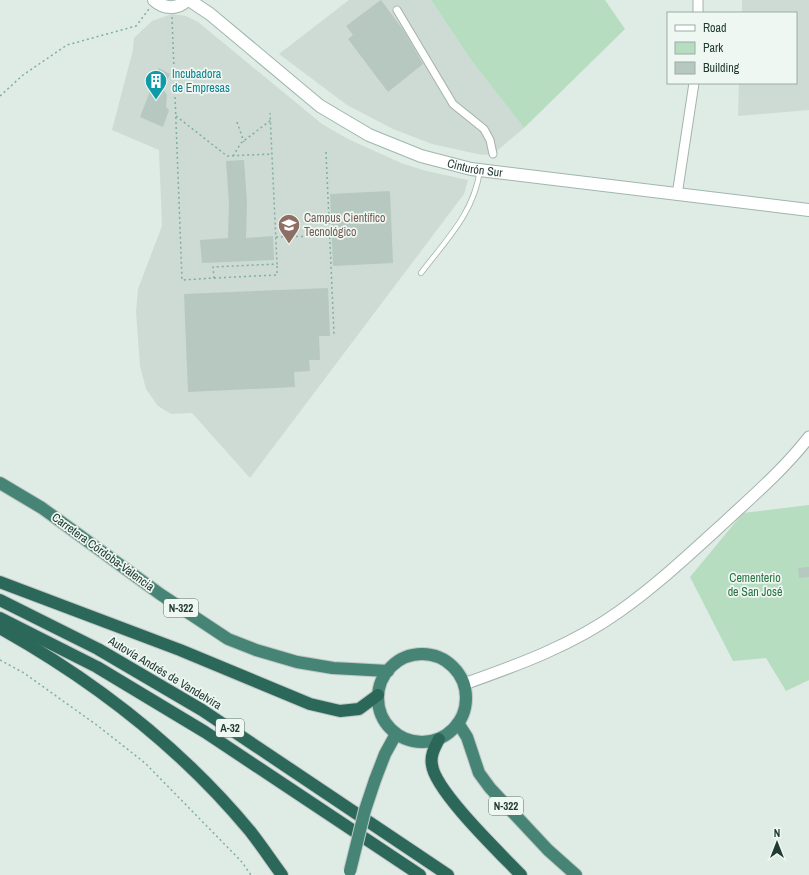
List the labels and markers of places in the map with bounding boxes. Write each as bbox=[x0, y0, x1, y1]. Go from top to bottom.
place label: Incubadora de Empresas bbox=[172, 66, 230, 96]
building icon: Incubadora de Empresas bbox=[143, 68, 169, 101]
place label: Campus Científico Tecnológico bbox=[304, 210, 386, 240]
school or university icon: Campus Científico Tecnológico bbox=[276, 212, 302, 245]

